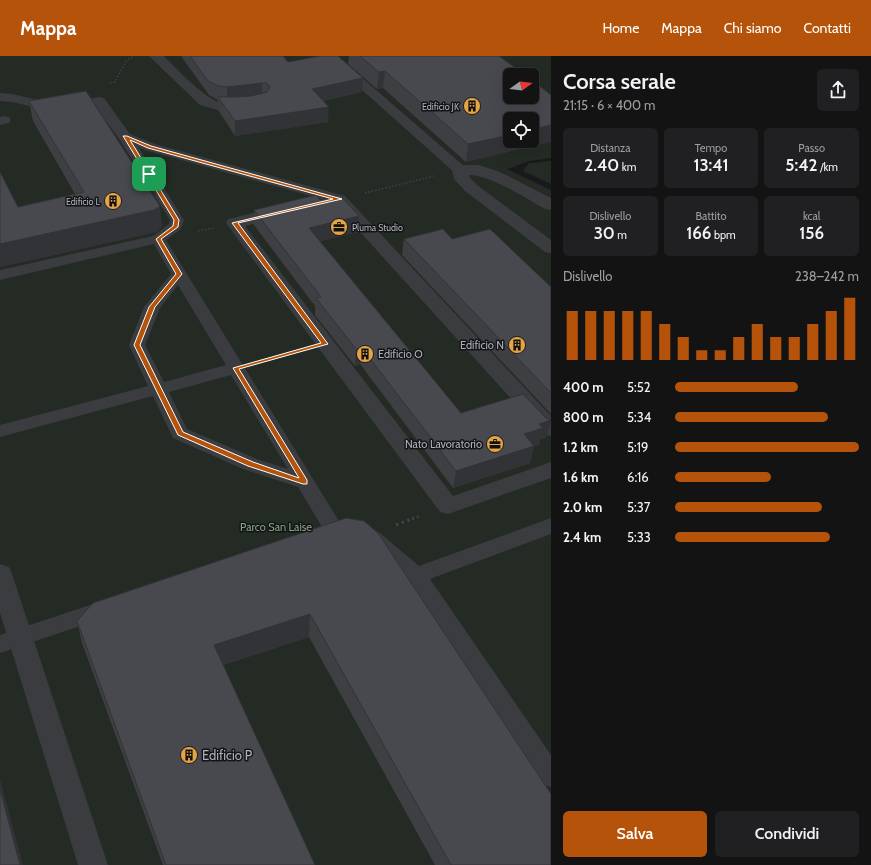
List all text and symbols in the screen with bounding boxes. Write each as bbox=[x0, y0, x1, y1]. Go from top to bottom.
text: Mappa bbox=[20, 17, 76, 40]
text: Home bbox=[602, 19, 639, 37]
text: Mappa bbox=[661, 19, 702, 37]
text: Chi siamo bbox=[724, 19, 781, 37]
text: Contatti bbox=[803, 19, 851, 37]
north arrow bbox=[503, 68, 539, 104]
map controls bbox=[503, 68, 539, 148]
text: Corsa serale bbox=[563, 68, 676, 95]
button: share bbox=[817, 69, 859, 111]
building icon: Edificio JK bbox=[462, 96, 482, 116]
text: 21:15 · 6 × 400 m bbox=[563, 97, 655, 113]
place label: Edificio JK bbox=[422, 101, 460, 112]
button: locate bbox=[503, 112, 539, 148]
text: Distanza bbox=[590, 141, 631, 155]
text: Tempo bbox=[695, 141, 727, 155]
text: Passo bbox=[798, 141, 825, 155]
text: 2.40 bbox=[584, 155, 619, 175]
text: 13:41 bbox=[693, 155, 729, 175]
text: 5:42 bbox=[785, 155, 817, 175]
pin bbox=[132, 157, 166, 191]
text: km bbox=[619, 160, 636, 174]
text: /km bbox=[817, 160, 838, 174]
icon: arrive bbox=[138, 163, 160, 185]
building icon: Edificio L bbox=[103, 191, 123, 211]
place label: Edificio L bbox=[66, 196, 100, 207]
text: Dislivello bbox=[589, 209, 631, 223]
text: Battito bbox=[695, 209, 727, 223]
text: kcal bbox=[803, 209, 820, 223]
office icon: Pluma Studio bbox=[329, 217, 349, 237]
place label: Pluma Studio bbox=[352, 222, 403, 233]
text: 30 bbox=[594, 223, 615, 243]
text: 166 bbox=[686, 223, 711, 243]
text: 156 bbox=[799, 223, 824, 243]
text: m bbox=[615, 228, 627, 242]
text: bpm bbox=[711, 228, 736, 242]
text: Dislivello bbox=[563, 268, 612, 284]
text: 238–242 m bbox=[795, 268, 859, 284]
building icon: Edificio N bbox=[507, 335, 527, 355]
place label: Edificio N bbox=[460, 338, 504, 352]
building icon: Edificio O bbox=[355, 344, 375, 364]
place label: Edificio O bbox=[378, 347, 423, 361]
text: 400 m bbox=[563, 379, 604, 395]
text: 5:52 bbox=[627, 379, 651, 395]
text: 800 m bbox=[563, 409, 603, 425]
text: 5:34 bbox=[627, 409, 651, 425]
office icon: Nato Lavoratorio bbox=[485, 434, 505, 454]
place label: Nato Lavoratorio bbox=[405, 437, 482, 451]
text: 1.2 km bbox=[563, 439, 598, 455]
text: 5:19 bbox=[627, 439, 648, 455]
text: 1.6 km bbox=[563, 469, 599, 485]
text: 6:16 bbox=[627, 469, 649, 485]
text: 2.0 km bbox=[563, 499, 602, 515]
text: 5:37 bbox=[627, 499, 650, 515]
park label: Parco San Laise bbox=[240, 520, 312, 534]
text: 2.4 km bbox=[563, 529, 601, 545]
text: 5:33 bbox=[627, 529, 651, 545]
building icon: Edificio P bbox=[179, 745, 199, 765]
place label: Edificio P bbox=[202, 747, 253, 763]
button: Salva bbox=[563, 811, 707, 857]
button: Condividi bbox=[715, 811, 859, 857]

